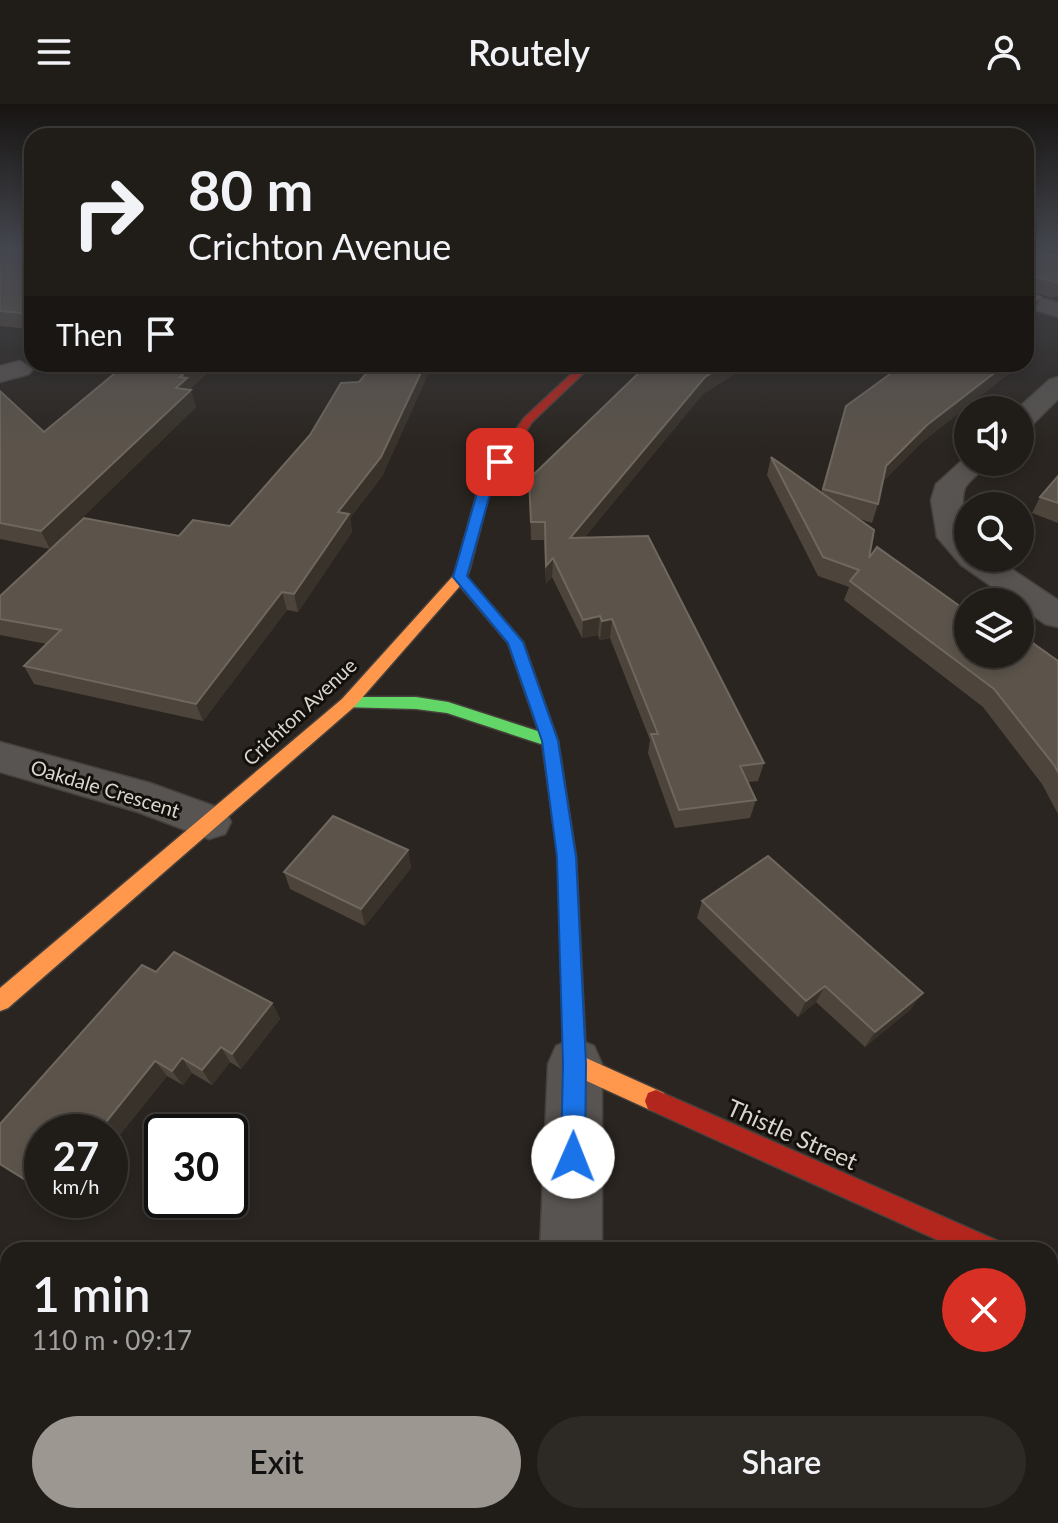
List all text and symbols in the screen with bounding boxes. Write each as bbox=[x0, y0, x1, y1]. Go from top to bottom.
icon: menu bbox=[32, 30, 76, 74]
text: Routely bbox=[468, 30, 590, 74]
icon: person bbox=[982, 30, 1026, 74]
text: 80 m bbox=[188, 156, 313, 223]
icon: right bbox=[56, 160, 160, 264]
text: Crichton Avenue bbox=[188, 224, 451, 268]
icon: arrive bbox=[139, 312, 183, 356]
text: Then bbox=[56, 316, 123, 352]
map controls bbox=[954, 396, 1034, 668]
button: sound bbox=[954, 396, 1034, 476]
pin bbox=[466, 428, 534, 496]
icon: arrive bbox=[478, 440, 522, 484]
button: search bbox=[954, 492, 1034, 572]
button: layers bbox=[954, 588, 1034, 668]
street label: Crichton Avenue bbox=[238, 653, 361, 770]
street label: Oakdale Crescent bbox=[28, 754, 183, 822]
street label: Thistle Street bbox=[723, 1092, 863, 1175]
speed limit sign: 30 bbox=[144, 1114, 248, 1218]
position arrow bbox=[531, 1115, 615, 1199]
text: 27 bbox=[53, 1132, 99, 1180]
text: km/h bbox=[53, 1174, 99, 1198]
text: 1 min bbox=[32, 1265, 150, 1322]
button: close bbox=[942, 1268, 1026, 1352]
text: 110 m · 09:17 bbox=[32, 1324, 192, 1356]
button: Exit bbox=[32, 1416, 521, 1508]
button: Share bbox=[537, 1416, 1026, 1508]

